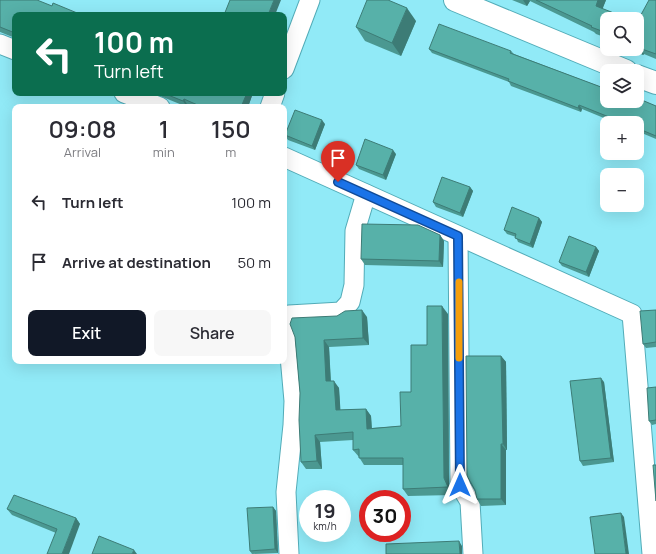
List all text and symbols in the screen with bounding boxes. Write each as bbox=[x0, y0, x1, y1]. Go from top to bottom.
map controls bbox=[600, 12, 644, 212]
button: search bbox=[600, 12, 644, 56]
text: 100 m bbox=[94, 23, 174, 61]
icon: left bbox=[28, 28, 80, 80]
text: Turn left bbox=[94, 59, 164, 83]
button: layers bbox=[600, 64, 644, 108]
text: 09:08 bbox=[48, 112, 116, 145]
text: 1 bbox=[159, 112, 169, 145]
text: 150 bbox=[211, 112, 251, 145]
button: + bbox=[600, 116, 644, 160]
pin bbox=[321, 141, 355, 182]
text: Arrival bbox=[64, 143, 101, 161]
text: min bbox=[153, 143, 175, 161]
text: m bbox=[225, 143, 236, 161]
icon: arrive bbox=[327, 147, 349, 169]
button: − bbox=[600, 168, 644, 212]
icon: left bbox=[28, 191, 50, 213]
text: Turn left bbox=[62, 192, 124, 213]
text: 100 m bbox=[231, 192, 271, 213]
icon: arrive bbox=[28, 251, 50, 273]
text: Arrive at destination bbox=[62, 252, 211, 273]
text: 50 m bbox=[237, 252, 271, 273]
button: Exit bbox=[28, 310, 146, 356]
button: Share bbox=[154, 310, 271, 356]
position arrow bbox=[439, 464, 481, 506]
speed limit sign: 30 bbox=[359, 490, 411, 542]
text: 19 bbox=[314, 497, 336, 524]
text: km/h bbox=[313, 519, 337, 533]

